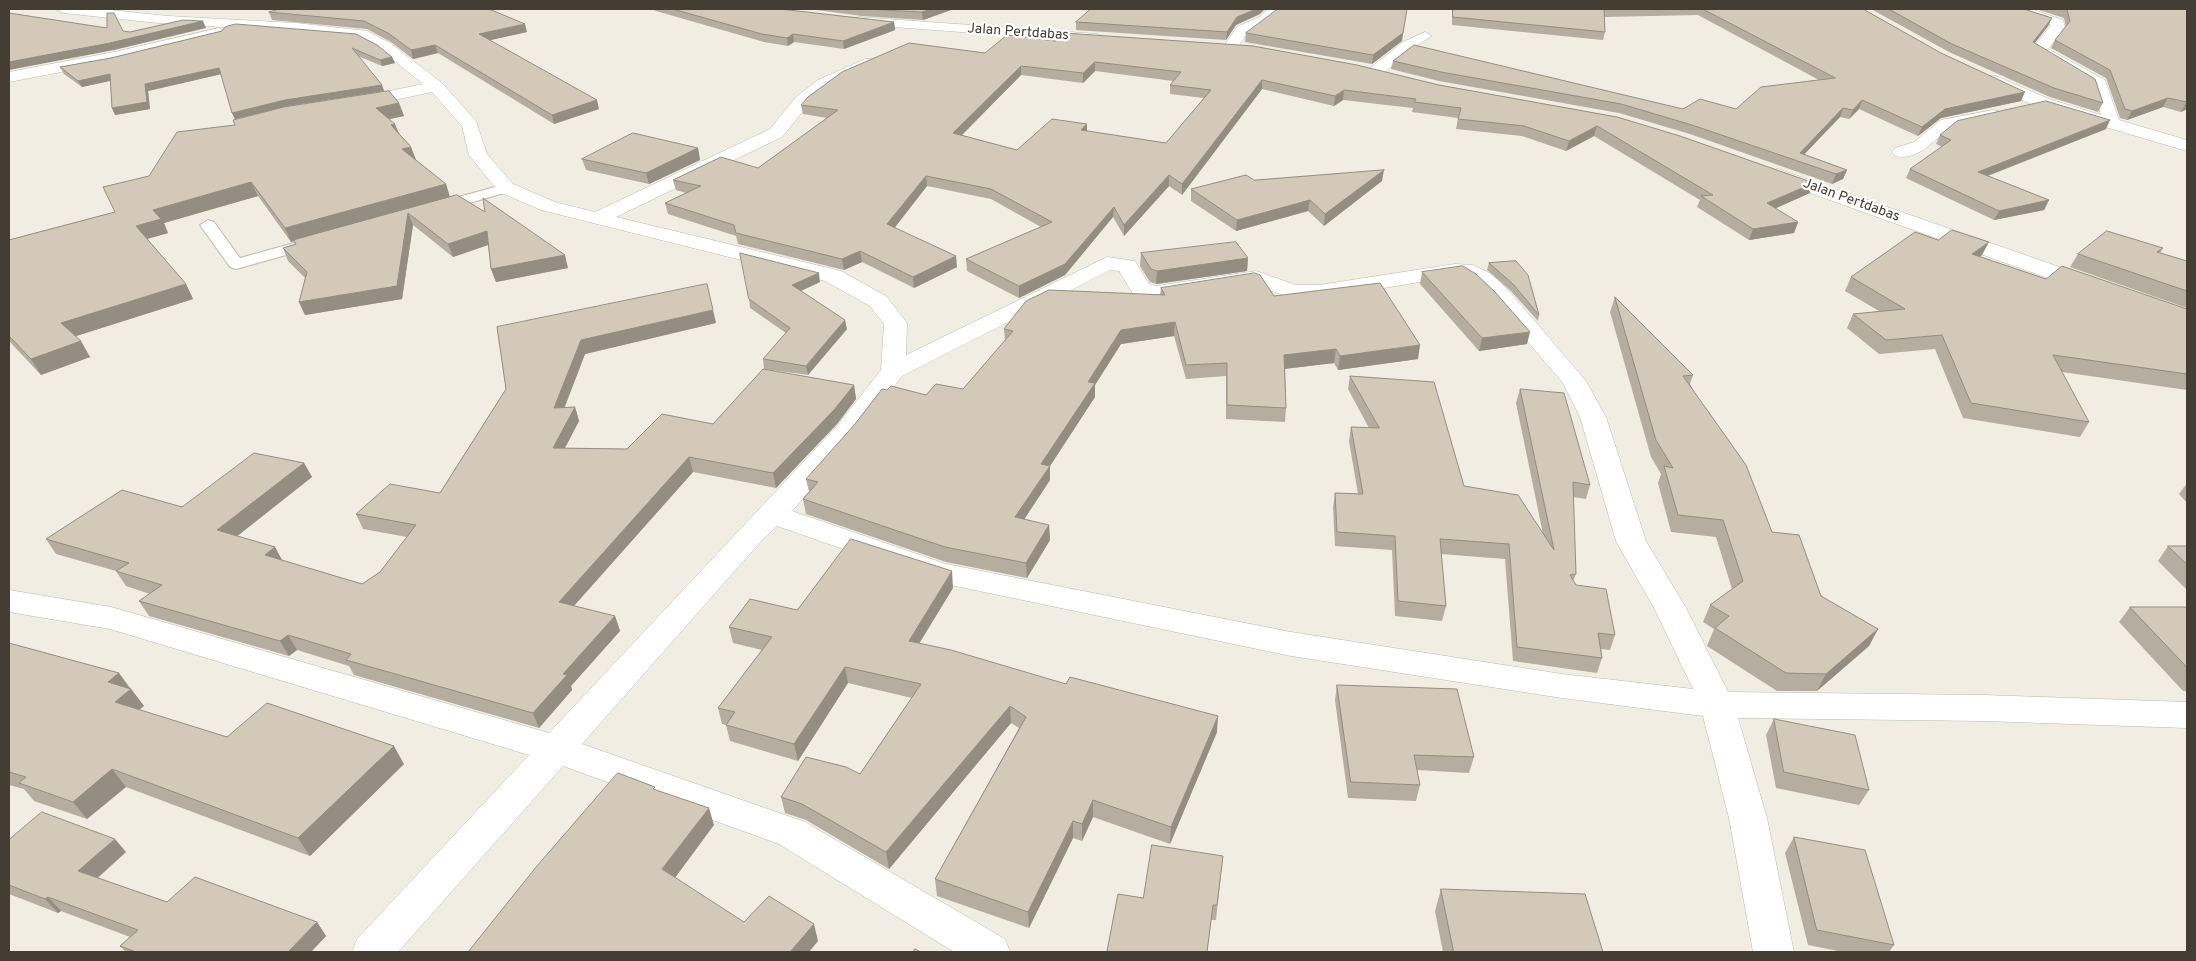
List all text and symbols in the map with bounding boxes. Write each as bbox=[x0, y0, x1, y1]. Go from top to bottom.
street label: Jalan Pertdabas bbox=[967, 21, 1069, 45]
street label: Jalan Pertdabas bbox=[1800, 176, 1902, 226]

